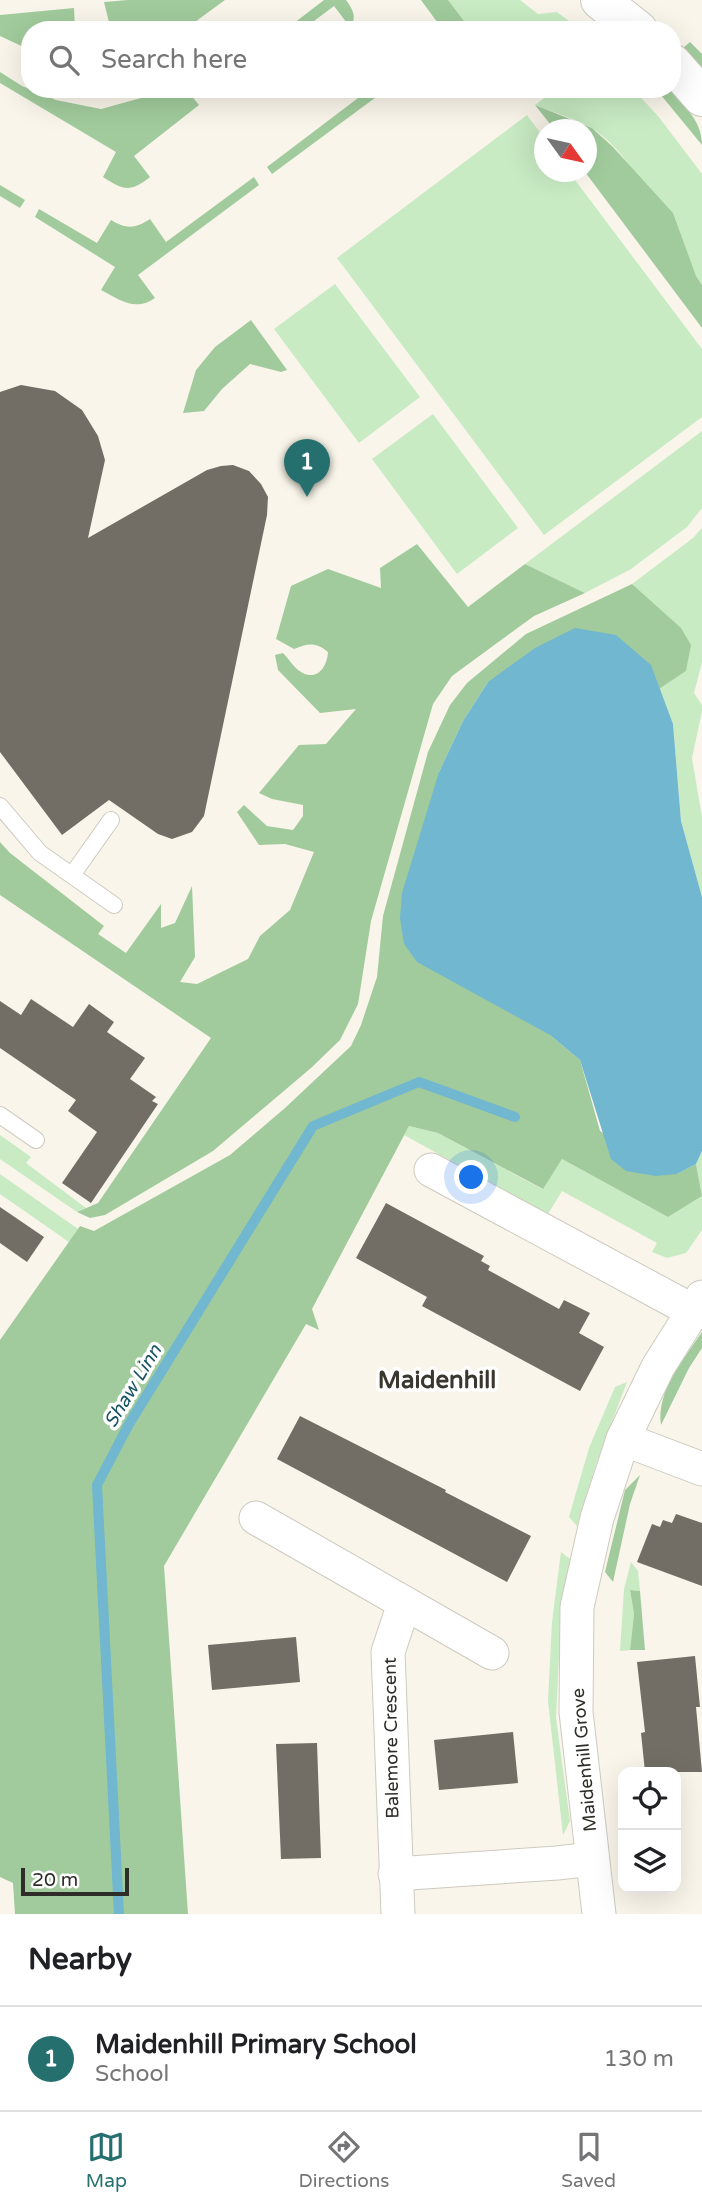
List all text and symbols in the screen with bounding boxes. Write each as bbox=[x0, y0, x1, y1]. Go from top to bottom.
search box bbox=[21, 21, 681, 98]
icon: search bbox=[45, 41, 83, 79]
text: Search here bbox=[101, 44, 247, 75]
north arrow bbox=[534, 119, 597, 182]
pin: 1 bbox=[284, 439, 330, 497]
your location bbox=[454, 1160, 488, 1194]
water label: Shaw Linn bbox=[100, 1340, 166, 1431]
district label: Maidenhill bbox=[378, 1366, 496, 1395]
street label: Balemore Crescent bbox=[379, 1657, 403, 1819]
street label: Maidenhill Grove bbox=[567, 1687, 601, 1833]
map controls bbox=[618, 1767, 681, 1893]
button: locate bbox=[618, 1767, 681, 1830]
button: layers bbox=[618, 1830, 681, 1893]
scale bar bbox=[21, 1865, 130, 1897]
text: 20 m bbox=[32, 1869, 78, 1891]
text: Nearby bbox=[28, 1941, 132, 1978]
text: Maidenhill Primary School bbox=[95, 2029, 417, 2060]
text: 1 bbox=[44, 2045, 58, 2073]
text: 130 m bbox=[604, 2045, 674, 2073]
text: School bbox=[95, 2060, 169, 2088]
tab: Map bbox=[86, 2128, 127, 2192]
tab: Directions bbox=[299, 2128, 390, 2192]
tab: Saved bbox=[561, 2128, 616, 2192]

